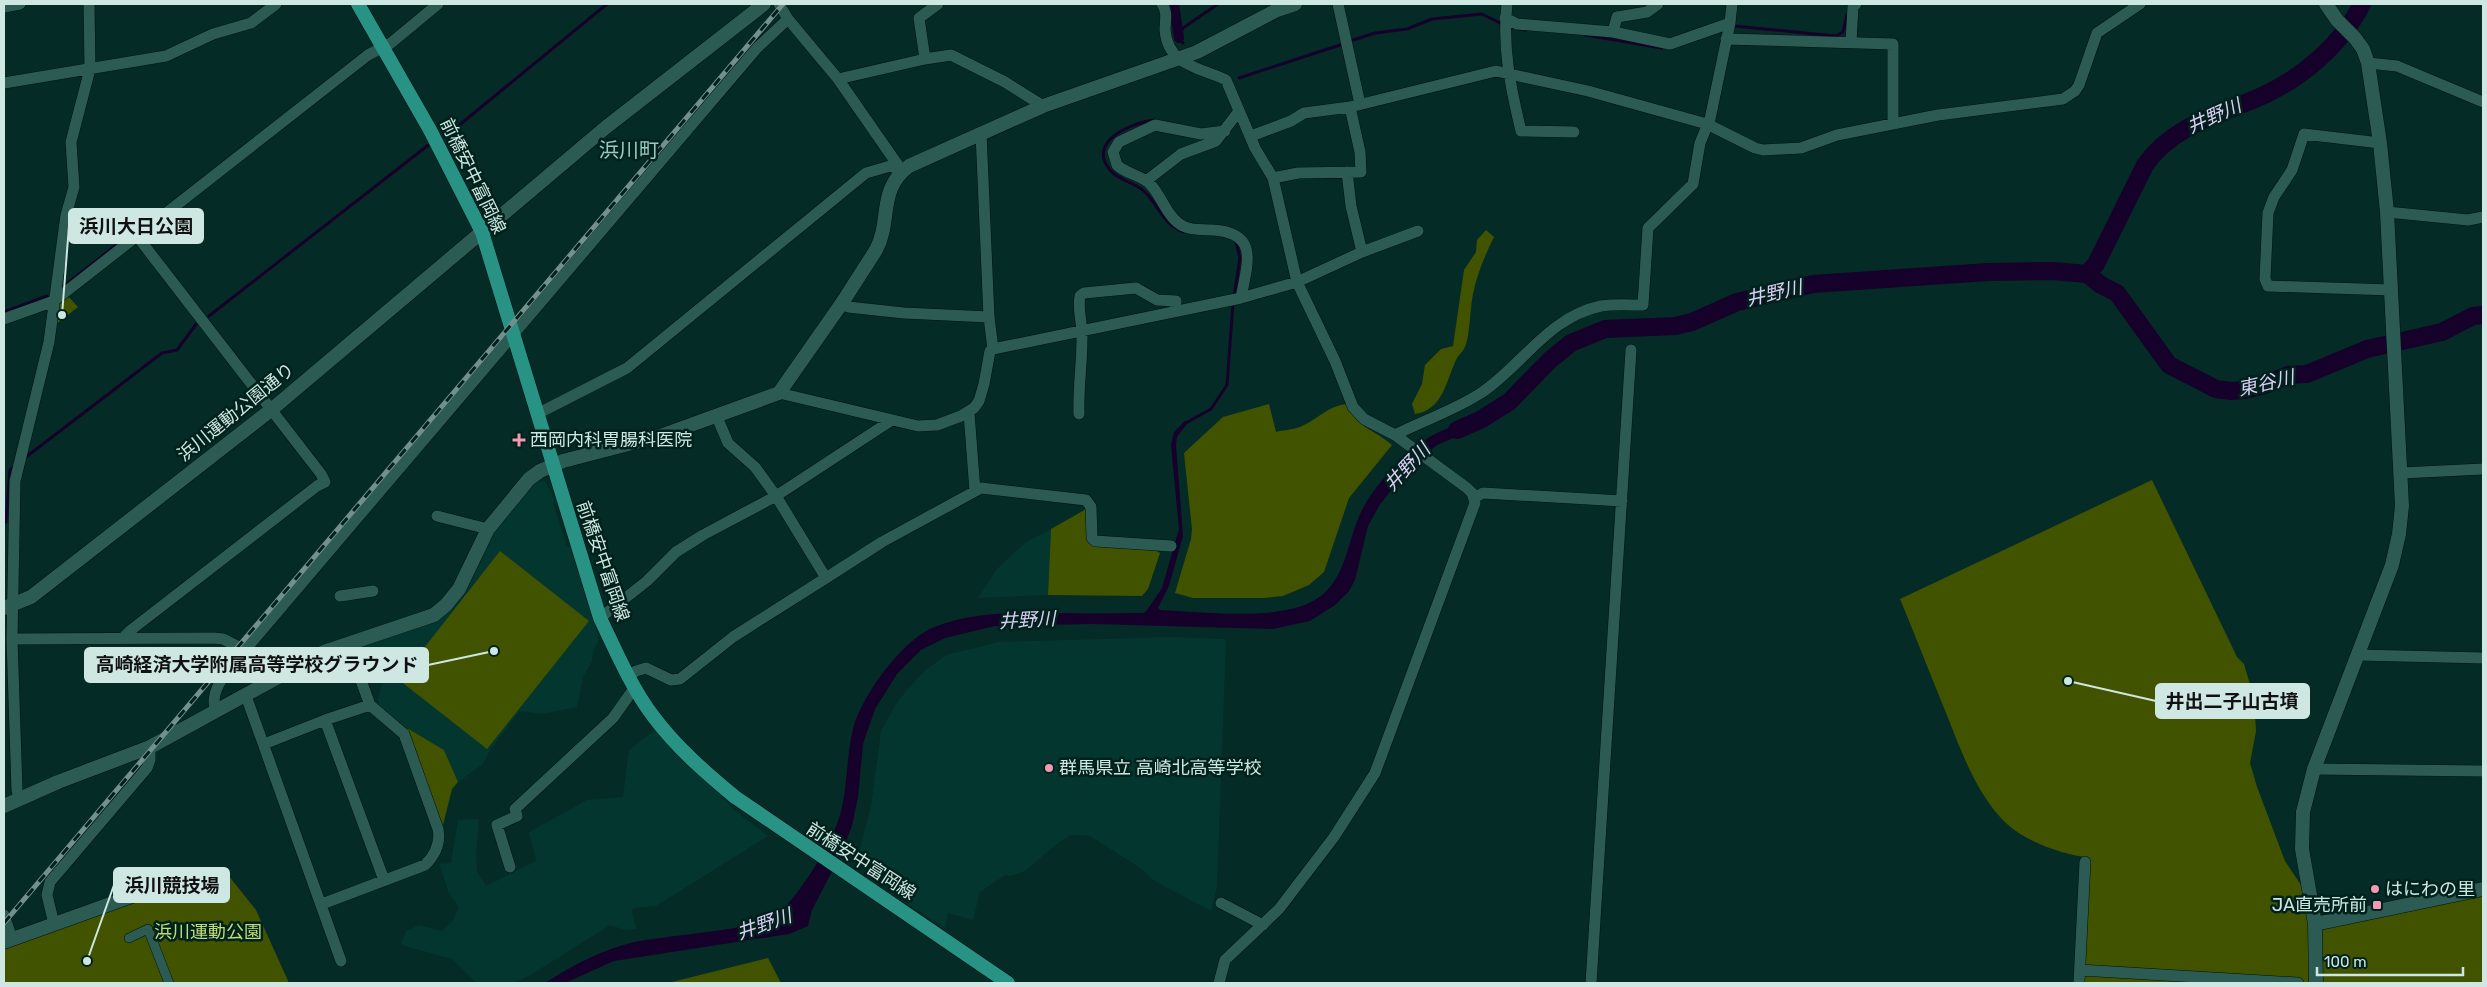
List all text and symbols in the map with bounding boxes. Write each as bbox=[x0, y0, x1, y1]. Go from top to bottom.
water label: 井野川 bbox=[2183, 93, 2247, 138]
street label: 前橋安中富岡線 bbox=[435, 115, 511, 237]
district label: 浜川町 bbox=[599, 138, 659, 162]
callout: 浜川大日公園 bbox=[69, 209, 203, 243]
text: 浜川大日公園 bbox=[79, 215, 193, 238]
water label: 井野川 bbox=[1744, 275, 1806, 311]
street label: 浜川運動公園通り bbox=[173, 358, 299, 466]
water label: 東谷川 bbox=[2236, 365, 2298, 401]
place label: 西岡内科胃腸科医院 bbox=[530, 429, 692, 451]
marker: 西岡内科胃腸科医院 bbox=[512, 433, 526, 447]
water label: 井野川 bbox=[1379, 437, 1436, 496]
street label: 前橋安中富岡線 bbox=[572, 498, 634, 624]
water label: 井野川 bbox=[998, 607, 1058, 633]
callout: 高崎経済大学附属高等学校グラウンド bbox=[85, 648, 428, 682]
text: 高崎経済大学附属高等学校グラウンド bbox=[95, 653, 419, 676]
callout: 井出二子山古墳 bbox=[2156, 684, 2309, 718]
text: 井出二子山古墳 bbox=[2165, 690, 2299, 713]
place label: 群馬県立 高崎北高等学校 bbox=[1059, 757, 1261, 779]
marker: 群馬県立 高崎北高等学校 bbox=[1043, 762, 1055, 774]
street label: 前橋安中富岡線 bbox=[802, 817, 920, 905]
callout: 浜川競技場 bbox=[114, 868, 229, 902]
text: 浜川競技場 bbox=[124, 874, 220, 897]
place label: はにわの里 bbox=[2385, 878, 2475, 900]
marker: はにわの里 bbox=[2369, 883, 2381, 895]
place label: JA直売所前 bbox=[2272, 894, 2367, 916]
marker: JA直売所前 bbox=[2371, 899, 2383, 911]
water label: 井野川 bbox=[733, 903, 797, 944]
park label: 浜川運動公園 bbox=[154, 921, 262, 943]
scale bar bbox=[2317, 944, 2463, 976]
text: 100 m bbox=[2324, 953, 2366, 971]

